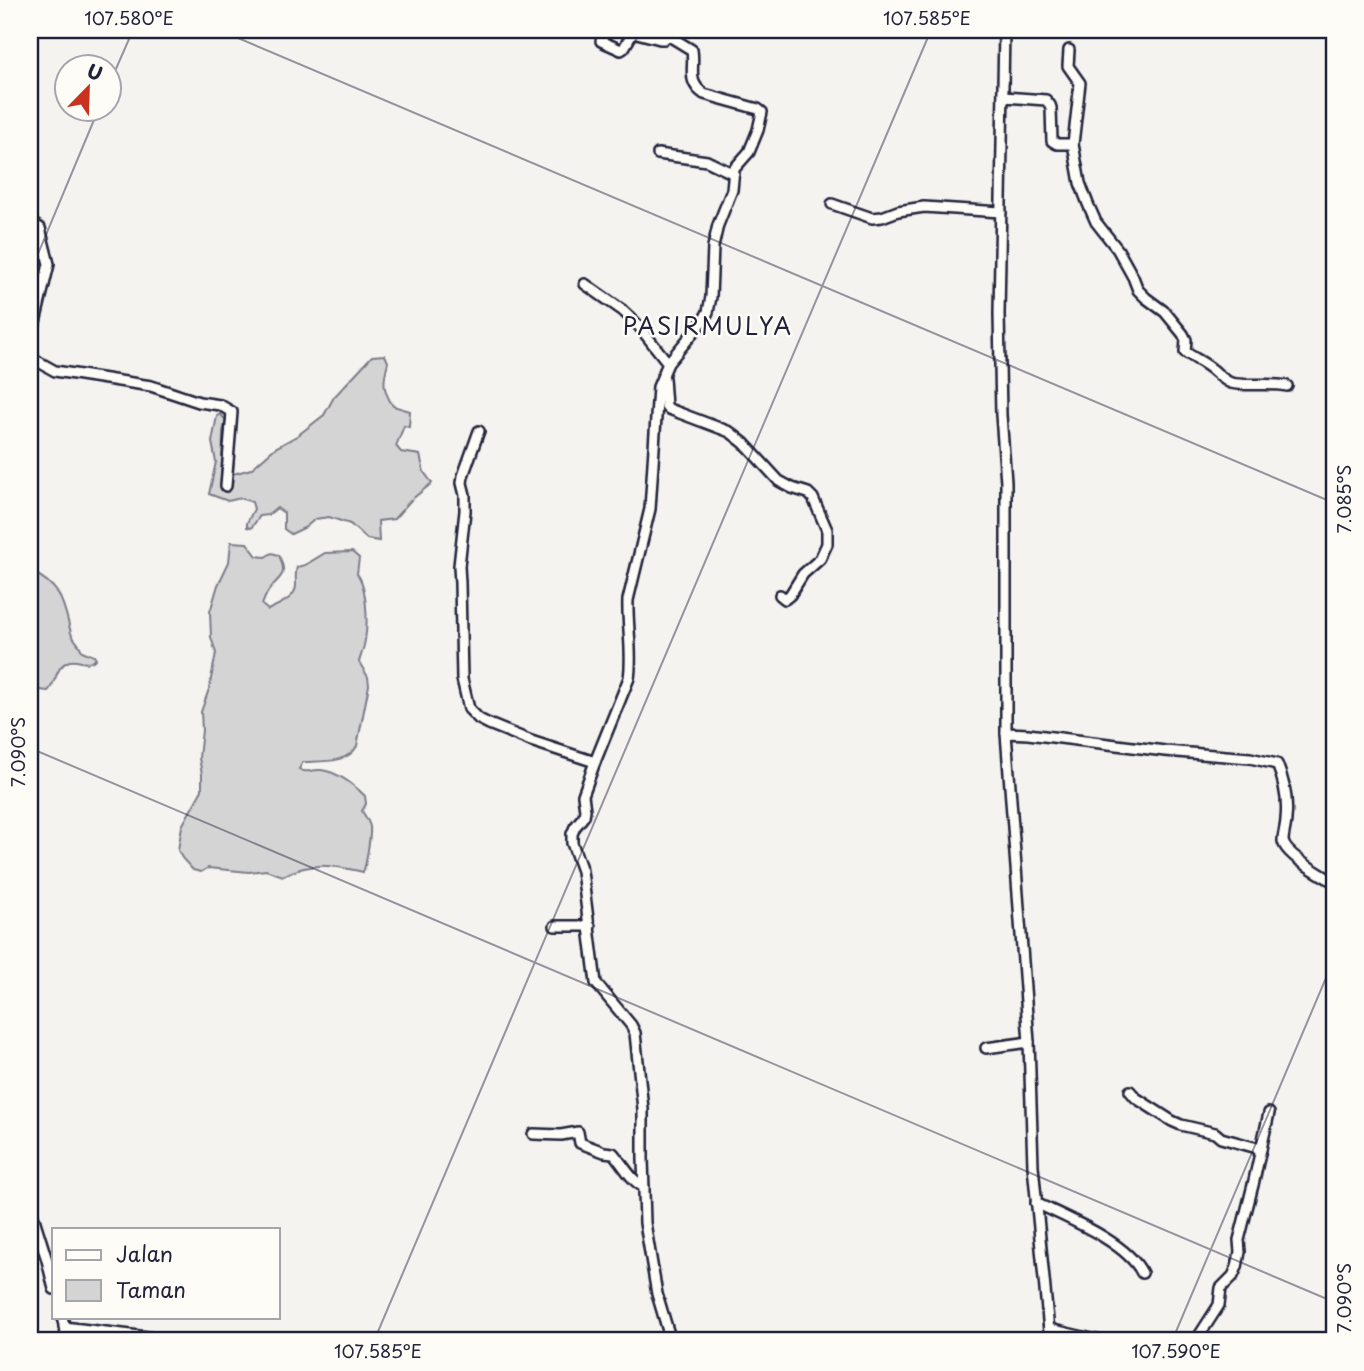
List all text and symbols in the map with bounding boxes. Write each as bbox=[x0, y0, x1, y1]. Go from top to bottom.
text: 107.580°E bbox=[84, 4, 174, 31]
text: 107.585°E bbox=[883, 4, 971, 31]
north arrow bbox=[52, 52, 122, 122]
text: U bbox=[83, 56, 107, 87]
district label: PASIRMULYA bbox=[623, 308, 793, 343]
text: 7.085°S bbox=[1330, 465, 1357, 533]
text: 7.090°S bbox=[4, 717, 31, 787]
legend bbox=[52, 1228, 280, 1318]
text: Jalan bbox=[116, 1237, 173, 1269]
text: 7.090°S bbox=[1330, 1263, 1357, 1333]
text: Taman bbox=[116, 1273, 186, 1305]
text: 107.585°E bbox=[334, 1337, 422, 1364]
text: 107.590°E bbox=[1131, 1337, 1221, 1364]

